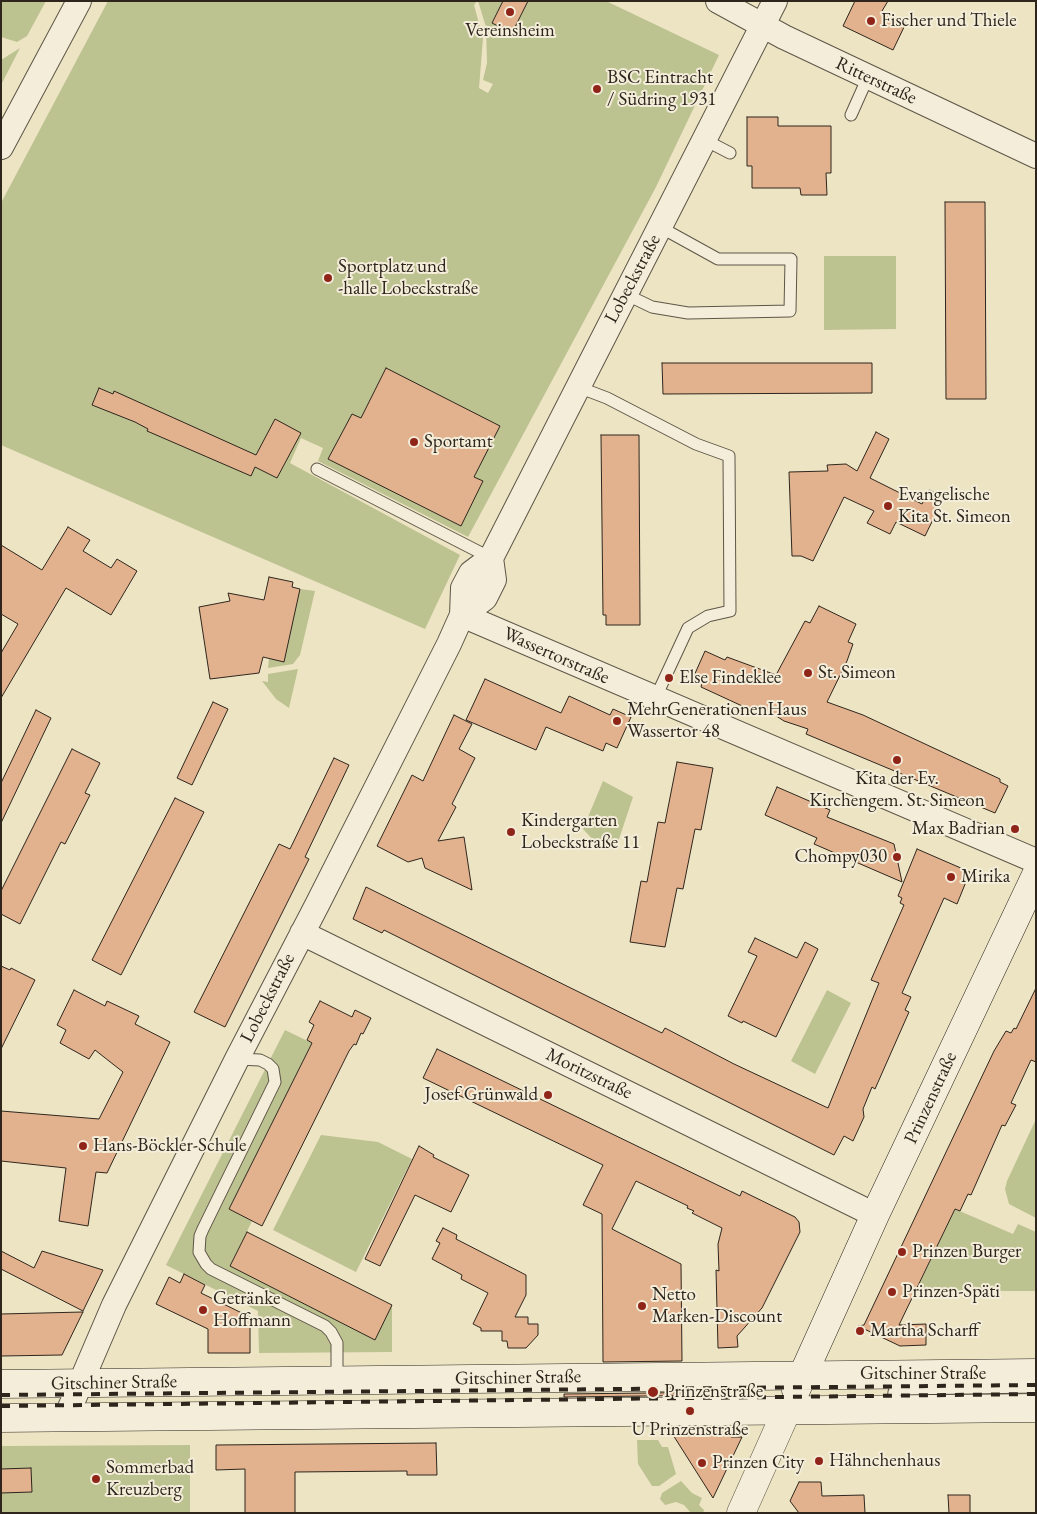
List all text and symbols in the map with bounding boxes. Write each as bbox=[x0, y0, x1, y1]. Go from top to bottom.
marker: Vereinsheim bbox=[504, 6, 516, 18]
place label: Fischer und Thiele bbox=[881, 10, 1017, 32]
marker: Fischer und Thiele bbox=[865, 15, 877, 27]
place label: Vereinsheim bbox=[465, 20, 555, 42]
street label: Ritterstraße bbox=[832, 52, 920, 110]
place label: BSC Eintracht / Südring 1931 bbox=[607, 67, 716, 111]
marker: BSC Eintracht / Südring 1931 bbox=[591, 83, 603, 95]
street label: Lobeckstraße bbox=[600, 231, 666, 327]
place label: Sportplatz und -halle Lobeckstraße bbox=[338, 256, 478, 300]
marker: Sportplatz und -halle Lobeckstraße bbox=[322, 272, 334, 284]
place label: Sportamt bbox=[424, 431, 493, 453]
marker: Sportamt bbox=[408, 436, 420, 448]
place label: Evangelische Kita St. Simeon bbox=[898, 484, 1011, 528]
marker: Evangelische Kita St. Simeon bbox=[882, 500, 894, 512]
street label: Wassertorstraße bbox=[499, 622, 613, 690]
place label: St. Simeon bbox=[818, 662, 896, 684]
place label: Else Findeklee bbox=[679, 667, 781, 689]
marker: St. Simeon bbox=[802, 667, 814, 679]
marker: Else Findeklee bbox=[663, 672, 675, 684]
place label: MehrGenerationenHaus Wassertor 48 bbox=[627, 699, 807, 743]
marker: MehrGenerationenHaus Wassertor 48 bbox=[611, 715, 623, 727]
marker: Kita der Ev. Kirchengem. St. Simeon bbox=[891, 754, 903, 766]
place label: Kita der Ev. Kirchengem. St. Simeon bbox=[809, 768, 985, 812]
place label: Kindergarten Lobeckstraße 11 bbox=[521, 810, 640, 854]
place label: Max Badrian bbox=[912, 818, 1005, 840]
marker: Max Badrian bbox=[1009, 823, 1021, 835]
marker: Kindergarten Lobeckstraße 11 bbox=[505, 826, 517, 838]
place label: Chompy030 bbox=[794, 846, 887, 868]
marker: Chompy030 bbox=[891, 851, 903, 863]
place label: Mirika bbox=[961, 866, 1010, 888]
marker: Mirika bbox=[945, 871, 957, 883]
street label: Lobeckstraße bbox=[236, 950, 300, 1046]
street label: Moritzstraße bbox=[542, 1043, 636, 1105]
street label: Prinzenstraße bbox=[900, 1048, 962, 1148]
place label: Josef Grünwald bbox=[424, 1084, 538, 1106]
marker: Josef Grünwald bbox=[542, 1089, 554, 1101]
place label: Hans-Böckler-Schule bbox=[93, 1135, 246, 1157]
marker: Hans-Böckler-Schule bbox=[77, 1140, 89, 1152]
place label: Prinzen Burger bbox=[912, 1241, 1021, 1263]
marker: Prinzen Burger bbox=[896, 1246, 908, 1258]
place label: Prinzen-Späti bbox=[902, 1281, 1000, 1303]
place label: Netto Marken-Discount bbox=[652, 1284, 782, 1328]
marker: Prinzen-Späti bbox=[886, 1286, 898, 1298]
place label: Getränke Hoffmann bbox=[213, 1288, 291, 1332]
marker: Netto Marken-Discount bbox=[636, 1300, 648, 1312]
marker: Getränke Hoffmann bbox=[197, 1304, 209, 1316]
place label: Martha Scharff bbox=[870, 1320, 979, 1342]
marker: Martha Scharff bbox=[854, 1325, 866, 1337]
street label: Gitschiner Straße bbox=[860, 1363, 986, 1385]
street label: Gitschiner Straße bbox=[455, 1366, 581, 1390]
street label: Gitschiner Straße bbox=[51, 1371, 177, 1395]
place label: Prinzenstraße bbox=[664, 1381, 763, 1403]
marker: Prinzenstraße bbox=[646, 1385, 660, 1399]
marker: U Prinzenstraße bbox=[684, 1405, 696, 1417]
place label: U Prinzenstraße bbox=[632, 1419, 748, 1441]
place label: Hähnchenhaus bbox=[829, 1450, 940, 1472]
place label: Prinzen City bbox=[712, 1452, 804, 1474]
marker: Hähnchenhaus bbox=[813, 1455, 825, 1467]
place label: Sommerbad Kreuzberg bbox=[106, 1457, 194, 1501]
marker: Prinzen City bbox=[696, 1457, 708, 1469]
marker: Sommerbad Kreuzberg bbox=[90, 1473, 102, 1485]

